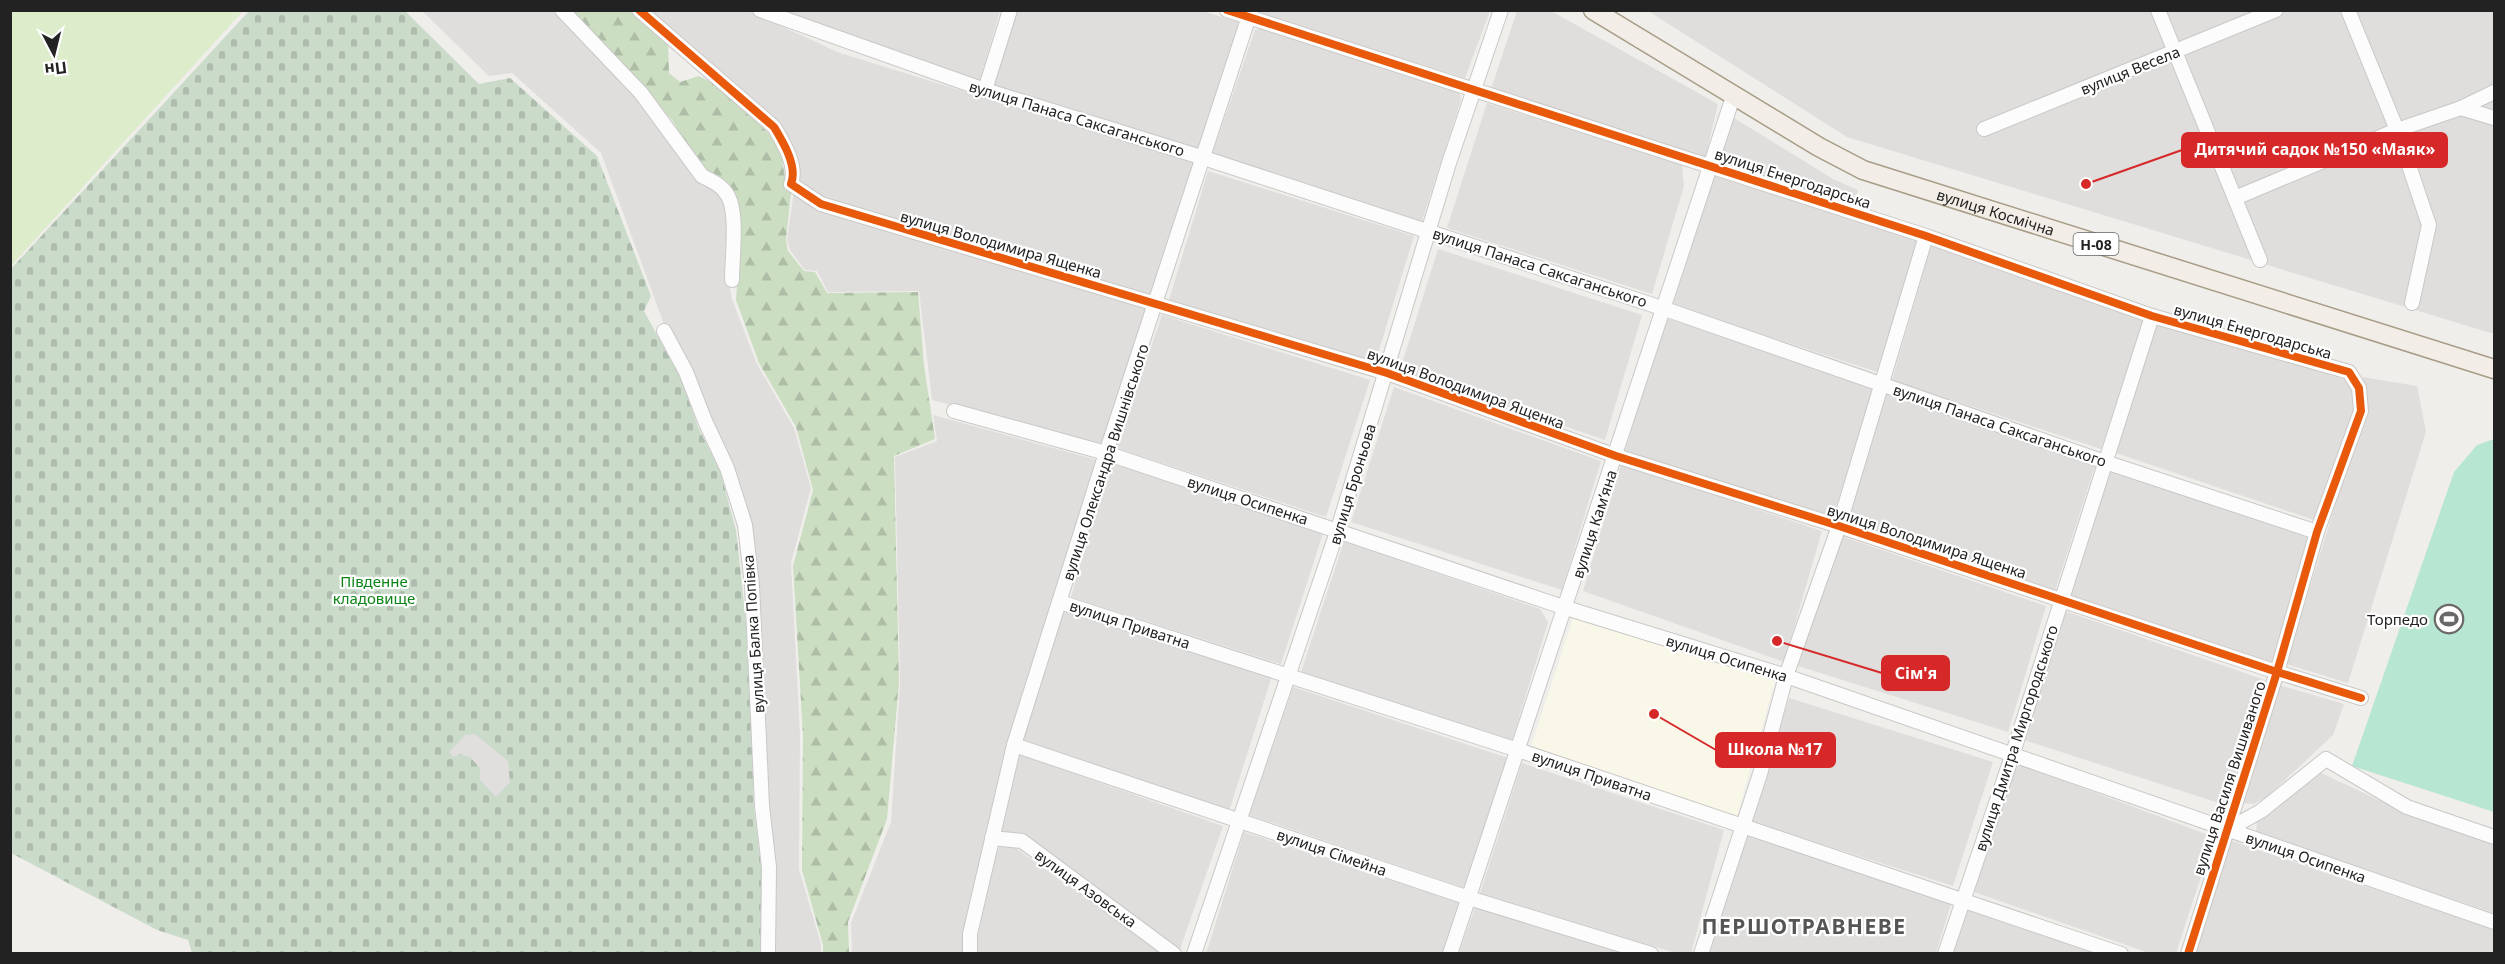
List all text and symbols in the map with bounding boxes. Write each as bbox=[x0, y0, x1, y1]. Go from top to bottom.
north arrow bbox=[24, 24, 84, 84]
street label: вулиця Весела bbox=[2077, 41, 2183, 99]
text: Пн bbox=[43, 57, 68, 81]
street label: вулиця Панаса Саксаганського bbox=[967, 76, 1187, 160]
callout: Дитячий садок №150 «Маяк» bbox=[2182, 133, 2447, 167]
text: Дитячий садок №150 «Маяк» bbox=[2195, 138, 2436, 160]
street label: вулиця Енергодарська bbox=[1712, 143, 1874, 213]
street label: вулиця Космічна bbox=[1934, 184, 2057, 240]
street label: вулиця Володимира Ященка bbox=[898, 206, 1104, 282]
street label: вулиця Панаса Саксаганського bbox=[1430, 223, 1650, 311]
road number: Н-08 bbox=[2074, 233, 2118, 255]
street label: вулиця Енергодарська bbox=[2172, 299, 2334, 363]
street label: вулиця Олександра Вишнівського bbox=[1057, 341, 1153, 583]
street label: вулиця Володимира Ященка bbox=[1365, 343, 1567, 433]
street label: вулиця Панаса Саксаганського bbox=[1891, 379, 2109, 471]
street label: вулиця Броньова bbox=[1324, 421, 1380, 547]
street label: вулиця Кам’яна bbox=[1567, 467, 1621, 581]
street label: вулиця Осипенка bbox=[1185, 471, 1311, 529]
street label: вулиця Володимира Ященка bbox=[1825, 499, 2029, 583]
street label: вулиця Балка Попівка bbox=[737, 554, 769, 714]
park label: Південне кладовище bbox=[333, 571, 415, 608]
street label: вулиця Приватна bbox=[1067, 595, 1193, 653]
sports icon: Торпедо bbox=[2433, 603, 2465, 635]
place label: Торпедо bbox=[2367, 609, 2428, 629]
street label: вулиця Дмитра Миргородського bbox=[1970, 622, 2062, 854]
street label: вулиця Осипенка bbox=[1664, 630, 1790, 686]
callout: Сім'я bbox=[1882, 656, 1949, 690]
text: Сім'я bbox=[1895, 662, 1937, 684]
street label: вулиця Василя Вишиваного bbox=[2188, 678, 2270, 878]
callout: Школа №17 bbox=[1716, 733, 1835, 767]
text: Школа №17 bbox=[1728, 738, 1822, 760]
street label: вулиця Приватна bbox=[1529, 745, 1655, 805]
street label: вулиця Сімейна bbox=[1274, 824, 1390, 880]
street label: вулиця Осипенка bbox=[2243, 827, 2369, 887]
street label: вулиця Азовська bbox=[1031, 844, 1141, 932]
district label: ПЕРШОТРАВНЕВЕ bbox=[1702, 912, 1906, 940]

